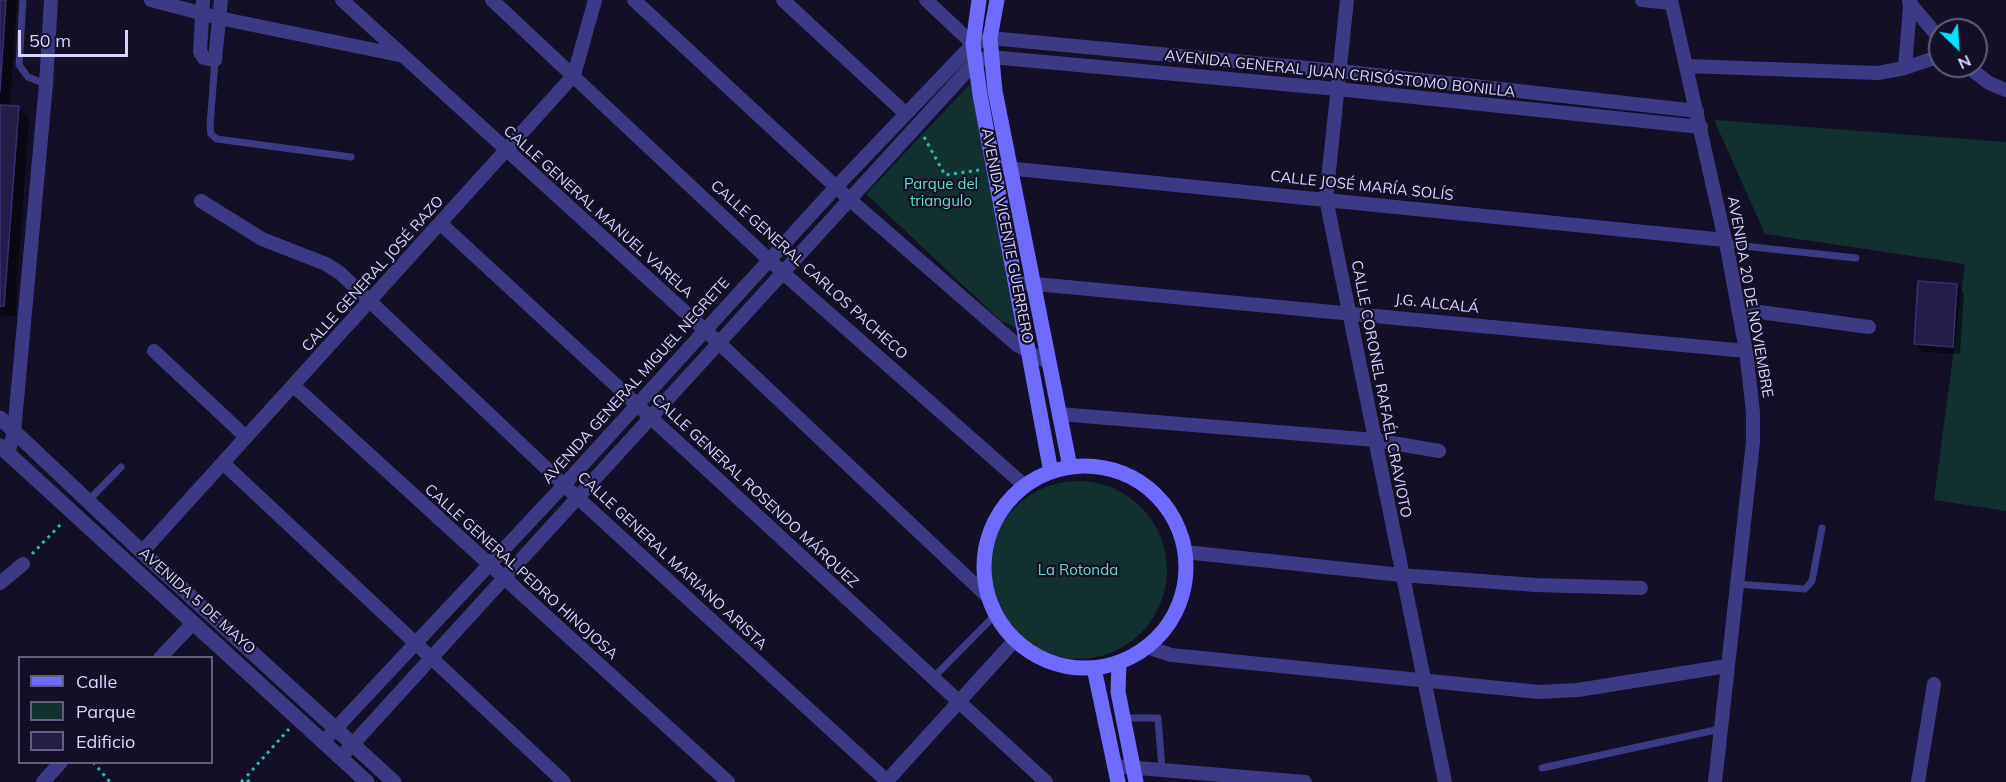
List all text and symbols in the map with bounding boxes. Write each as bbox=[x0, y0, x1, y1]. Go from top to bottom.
scale bar bbox=[21, 18, 130, 56]
north arrow bbox=[1928, 18, 1988, 78]
text: 50 m bbox=[29, 29, 71, 52]
street label: AVENIDA GENERAL JUAN CRISÓSTOMO BONILLA bbox=[1164, 47, 1516, 101]
text: N bbox=[1955, 51, 1974, 74]
street label: CALLE GENERAL MANUEL VARELA bbox=[499, 122, 697, 302]
street label: AVENIDA VICENTE GUERRERO bbox=[977, 127, 1037, 345]
street label: CALLE JOSÉ MARÍA SOLÍS bbox=[1269, 167, 1455, 205]
park label: Parque del triangulo bbox=[904, 175, 978, 210]
street label: CALLE GENERAL CARLOS PACHECO bbox=[707, 177, 911, 363]
street label: CALLE GENERAL JOSÉ RAZO bbox=[298, 192, 448, 356]
street label: AVENIDA 20 DE NOVIEMBRE bbox=[1723, 195, 1777, 399]
street label: CALLE CORONEL RAFAÉL CRAVIOTO bbox=[1347, 259, 1415, 519]
street label: AVENIDA GENERAL MIGUEL NEGRETE bbox=[539, 274, 733, 488]
street label: J.G. ALCALÁ bbox=[1394, 291, 1480, 317]
street label: CALLE GENERAL ROSENDO MÁRQUEZ bbox=[648, 390, 862, 592]
street label: CALLE GENERAL MARIANO ARISTA bbox=[574, 468, 770, 654]
street label: CALLE GENERAL PEDRO HINOJOSA bbox=[421, 481, 621, 663]
street label: AVENIDA 5 DE MAYO bbox=[135, 544, 259, 658]
park label: La Rotonda bbox=[1038, 561, 1118, 579]
legend bbox=[18, 656, 213, 764]
text: Calle bbox=[76, 670, 117, 693]
text: Parque bbox=[76, 700, 135, 723]
text: Edificio bbox=[76, 730, 135, 753]

